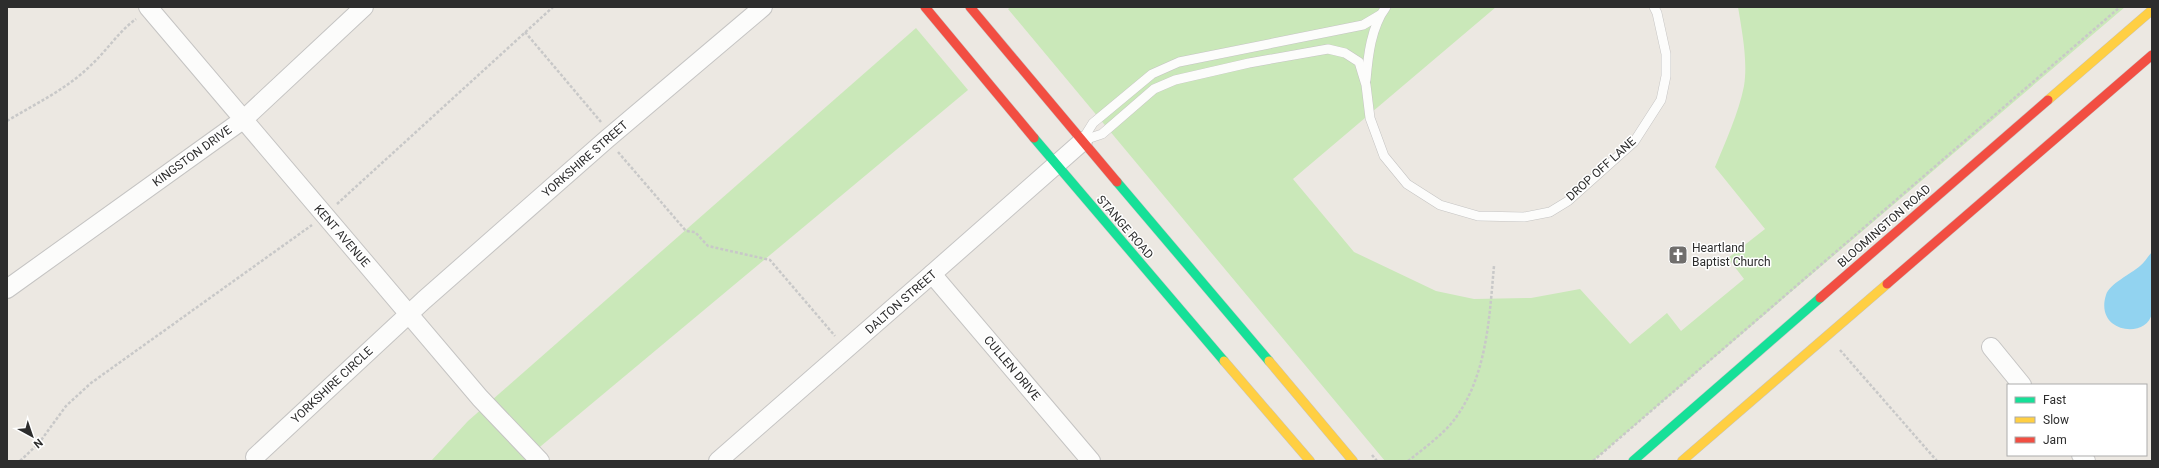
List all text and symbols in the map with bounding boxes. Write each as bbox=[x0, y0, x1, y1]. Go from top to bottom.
street label: YORKSHIRE STREET bbox=[539, 118, 631, 200]
street label: KINGSTON DRIVE bbox=[150, 122, 234, 189]
street label: DROP OFF LANE bbox=[1563, 134, 1639, 204]
street label: BLOOMINGTON ROAD bbox=[1835, 182, 1933, 270]
street label: STANGE ROAD bbox=[1094, 192, 1156, 262]
street label: KENT AVENUE bbox=[311, 202, 373, 270]
place label: Heartland Baptist Church bbox=[1692, 241, 1771, 269]
church icon: Heartland Baptist Church bbox=[1667, 244, 1689, 266]
street label: DALTON STREET bbox=[863, 267, 939, 337]
street label: CULLEN DRIVE bbox=[981, 333, 1043, 403]
street label: YORKSHIRE CIRCLE bbox=[288, 344, 376, 426]
legend bbox=[2007, 384, 2147, 456]
text: Fast bbox=[2043, 393, 2066, 407]
text: Slow bbox=[2043, 413, 2069, 427]
north arrow bbox=[12, 416, 52, 456]
text: Jam bbox=[2043, 433, 2067, 447]
text: N bbox=[31, 436, 45, 451]

